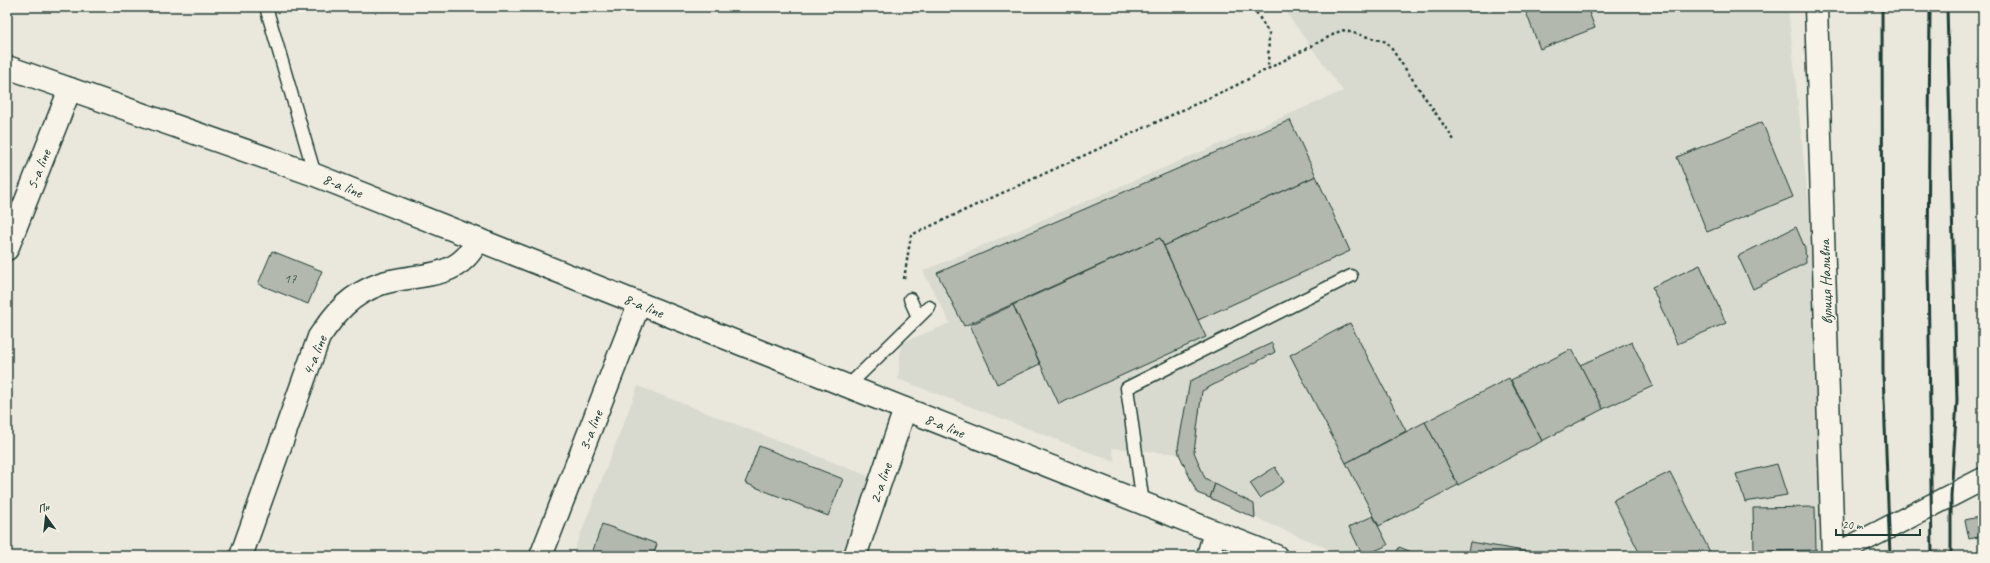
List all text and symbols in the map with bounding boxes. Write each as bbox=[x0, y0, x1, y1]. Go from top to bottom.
street label: 5-a line bbox=[22, 145, 57, 192]
street label: 8-a line bbox=[320, 169, 367, 204]
street label: вулиця Наливна bbox=[1814, 238, 1837, 325]
house number: 17 bbox=[284, 270, 297, 287]
street label: 8-a line bbox=[621, 289, 668, 324]
street label: 4-a line bbox=[298, 331, 333, 378]
street label: 3-a line bbox=[574, 406, 608, 453]
street label: 8-a line bbox=[922, 409, 969, 444]
street label: 2-a line bbox=[865, 459, 898, 506]
north arrow bbox=[26, 497, 66, 537]
text: Пн bbox=[36, 499, 52, 516]
scale bar bbox=[1836, 511, 1920, 537]
text: 20 m bbox=[1842, 517, 1864, 533]

